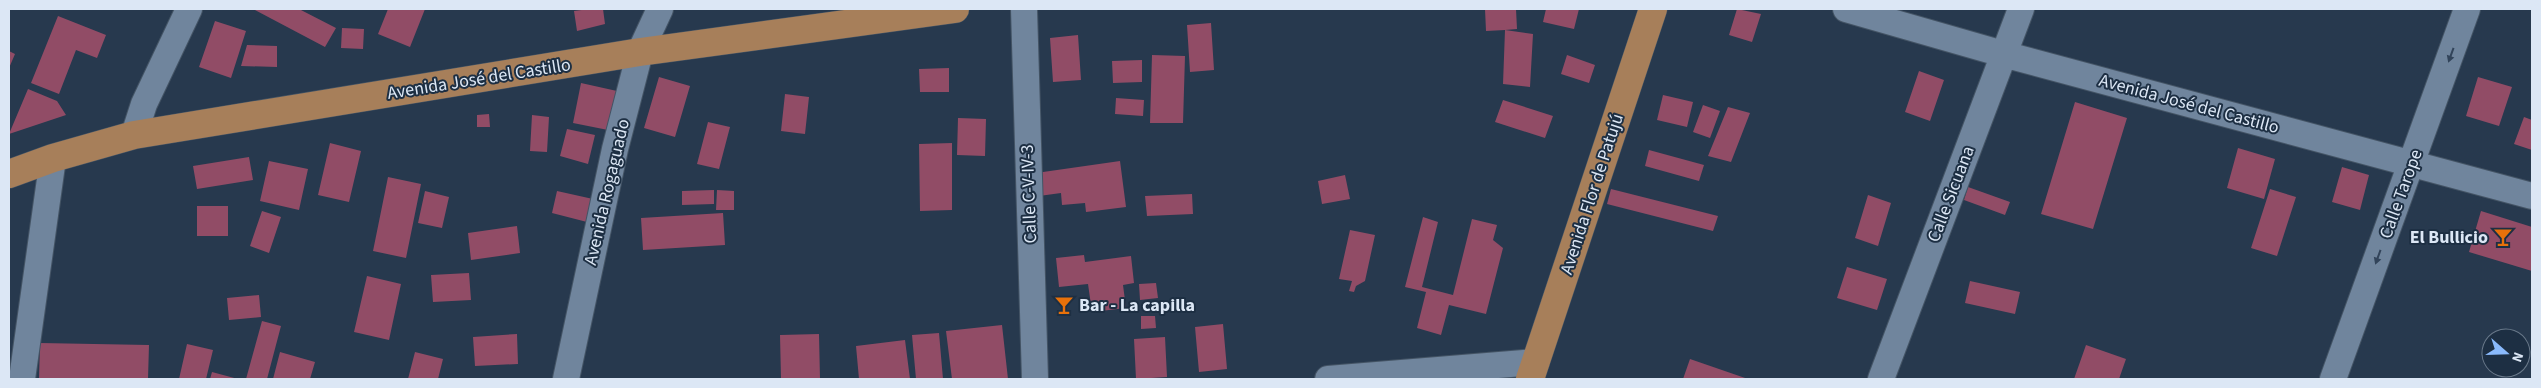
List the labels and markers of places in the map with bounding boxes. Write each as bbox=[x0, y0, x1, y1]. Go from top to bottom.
place label: El Bullicio bbox=[2410, 225, 2488, 250]
bar icon: El Bullicio bbox=[2492, 226, 2514, 248]
place label: Bar - La capilla bbox=[1079, 293, 1195, 318]
bar icon: Bar - La capilla bbox=[1053, 294, 1075, 316]

